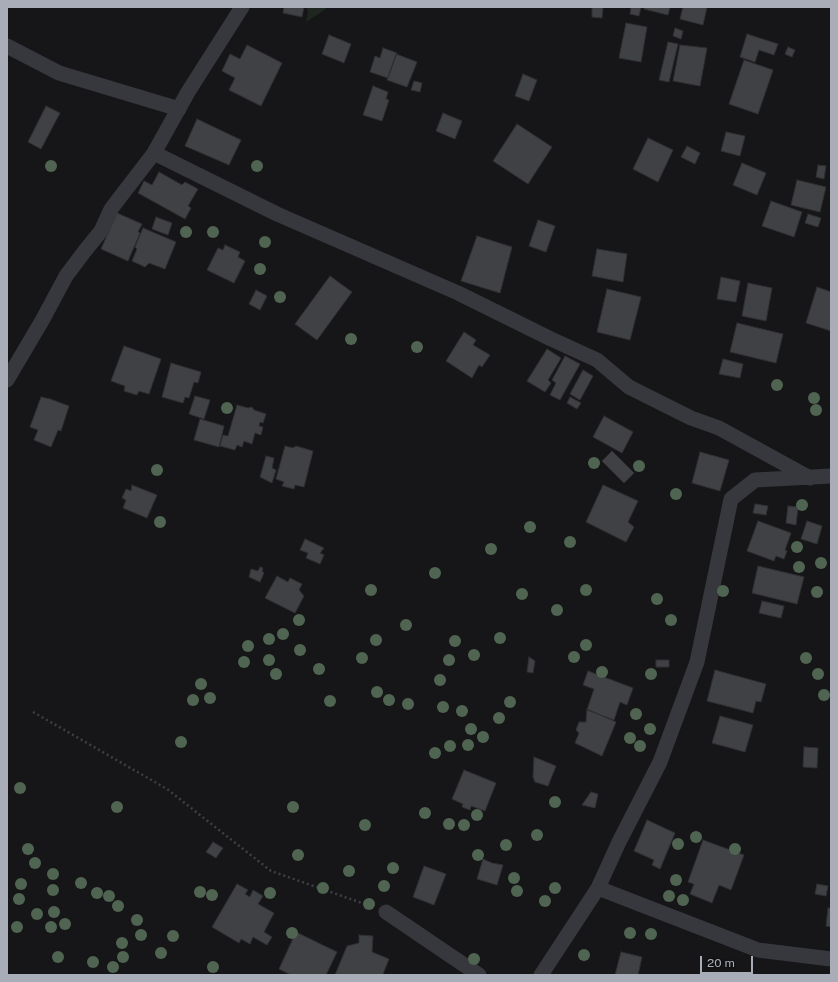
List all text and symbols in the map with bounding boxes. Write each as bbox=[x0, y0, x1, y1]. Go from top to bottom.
scale bar bbox=[702, 948, 755, 974]
text: 20 m bbox=[707, 956, 735, 970]

